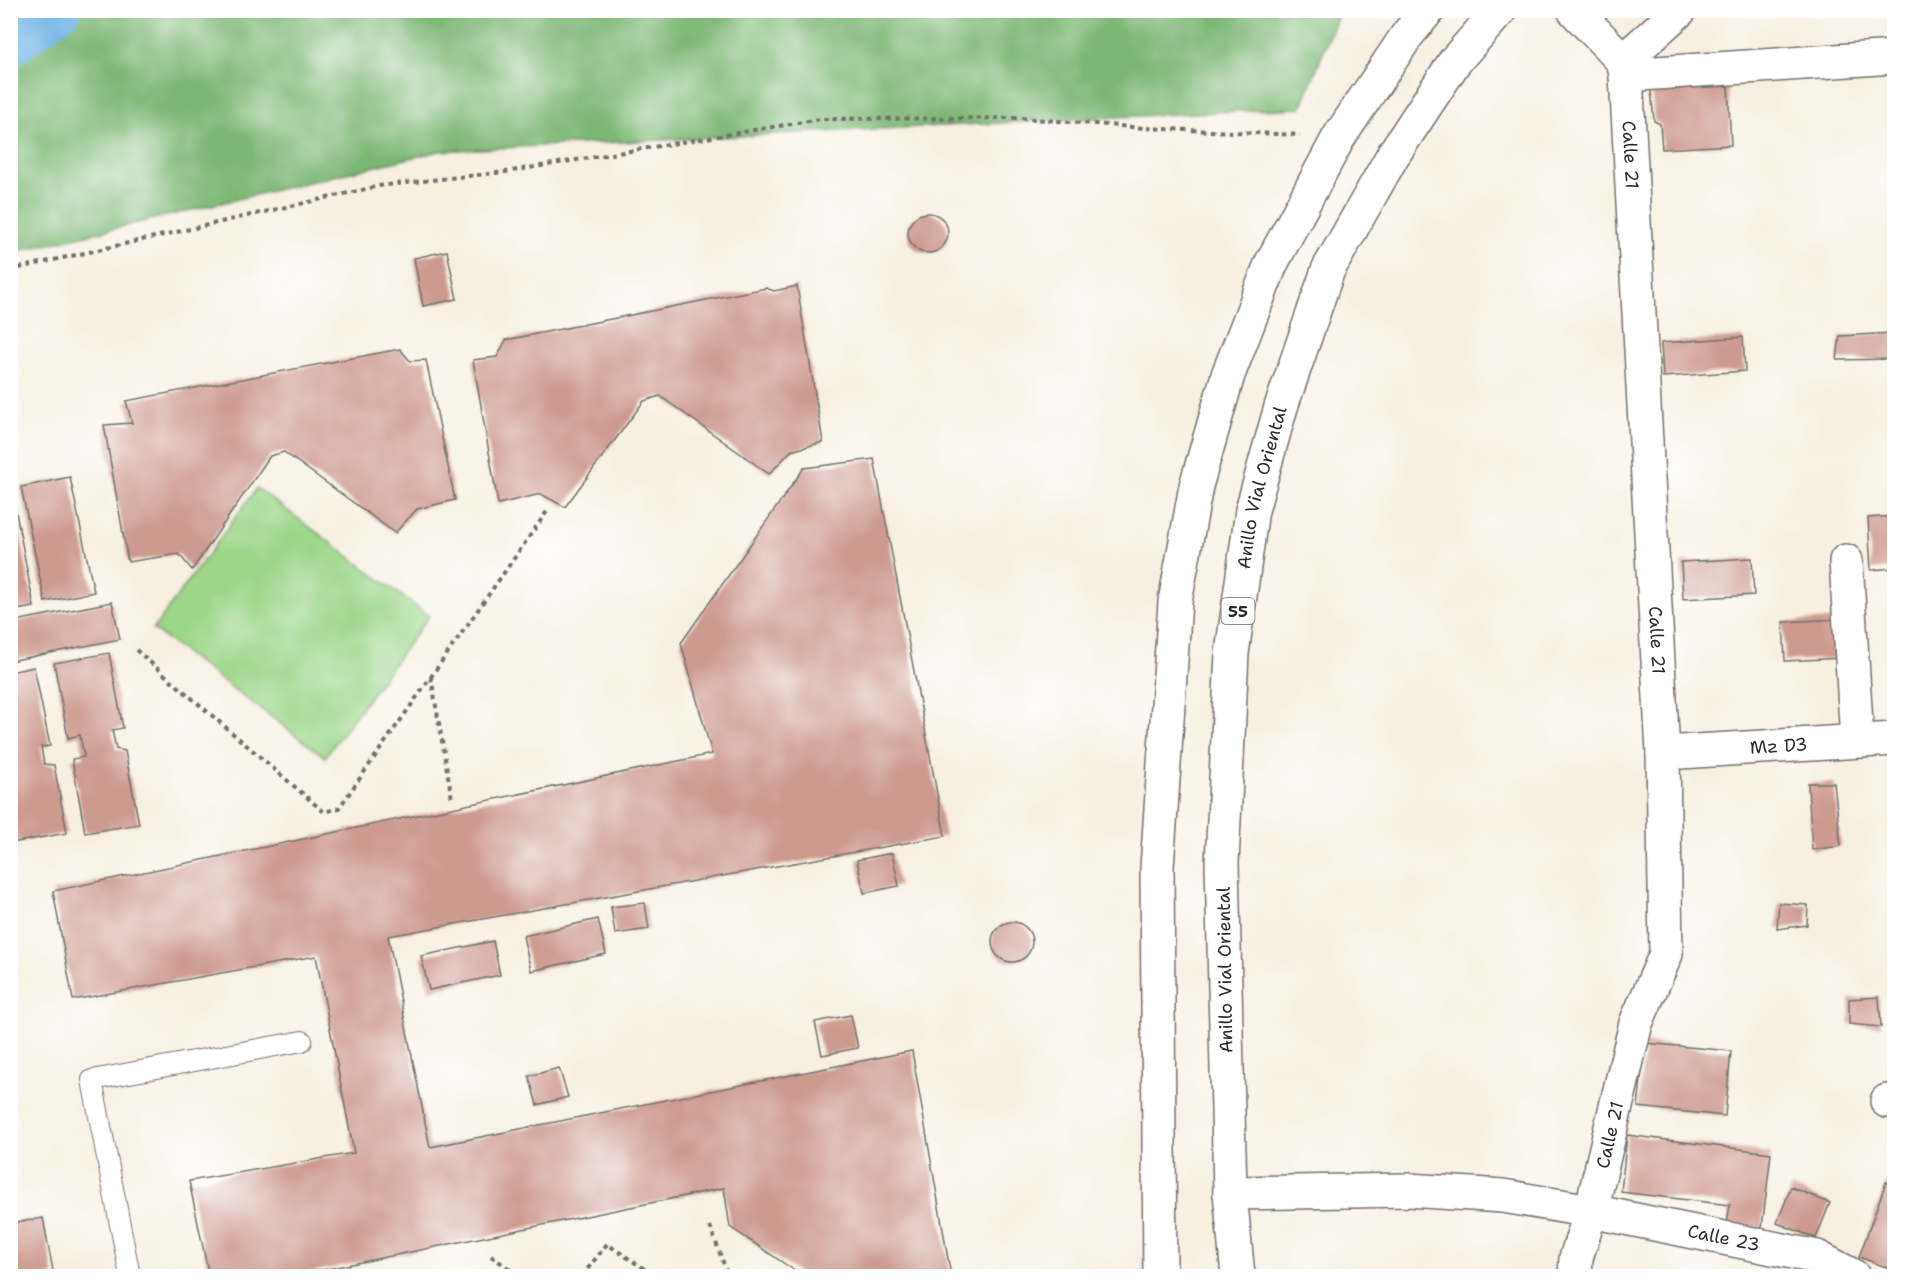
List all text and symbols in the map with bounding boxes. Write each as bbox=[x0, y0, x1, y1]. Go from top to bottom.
street label: Calle 21 bbox=[1617, 120, 1644, 190]
street label: Anillo Vial Oriental bbox=[1232, 403, 1293, 570]
road number: 55 bbox=[1222, 598, 1254, 624]
street label: Calle 21 bbox=[1643, 605, 1671, 675]
street label: Mz D3 bbox=[1749, 732, 1808, 760]
street label: Anillo Vial Oriental bbox=[1212, 886, 1238, 1053]
street label: Calle 21 bbox=[1591, 1099, 1629, 1171]
street label: Calle 23 bbox=[1686, 1219, 1762, 1257]

